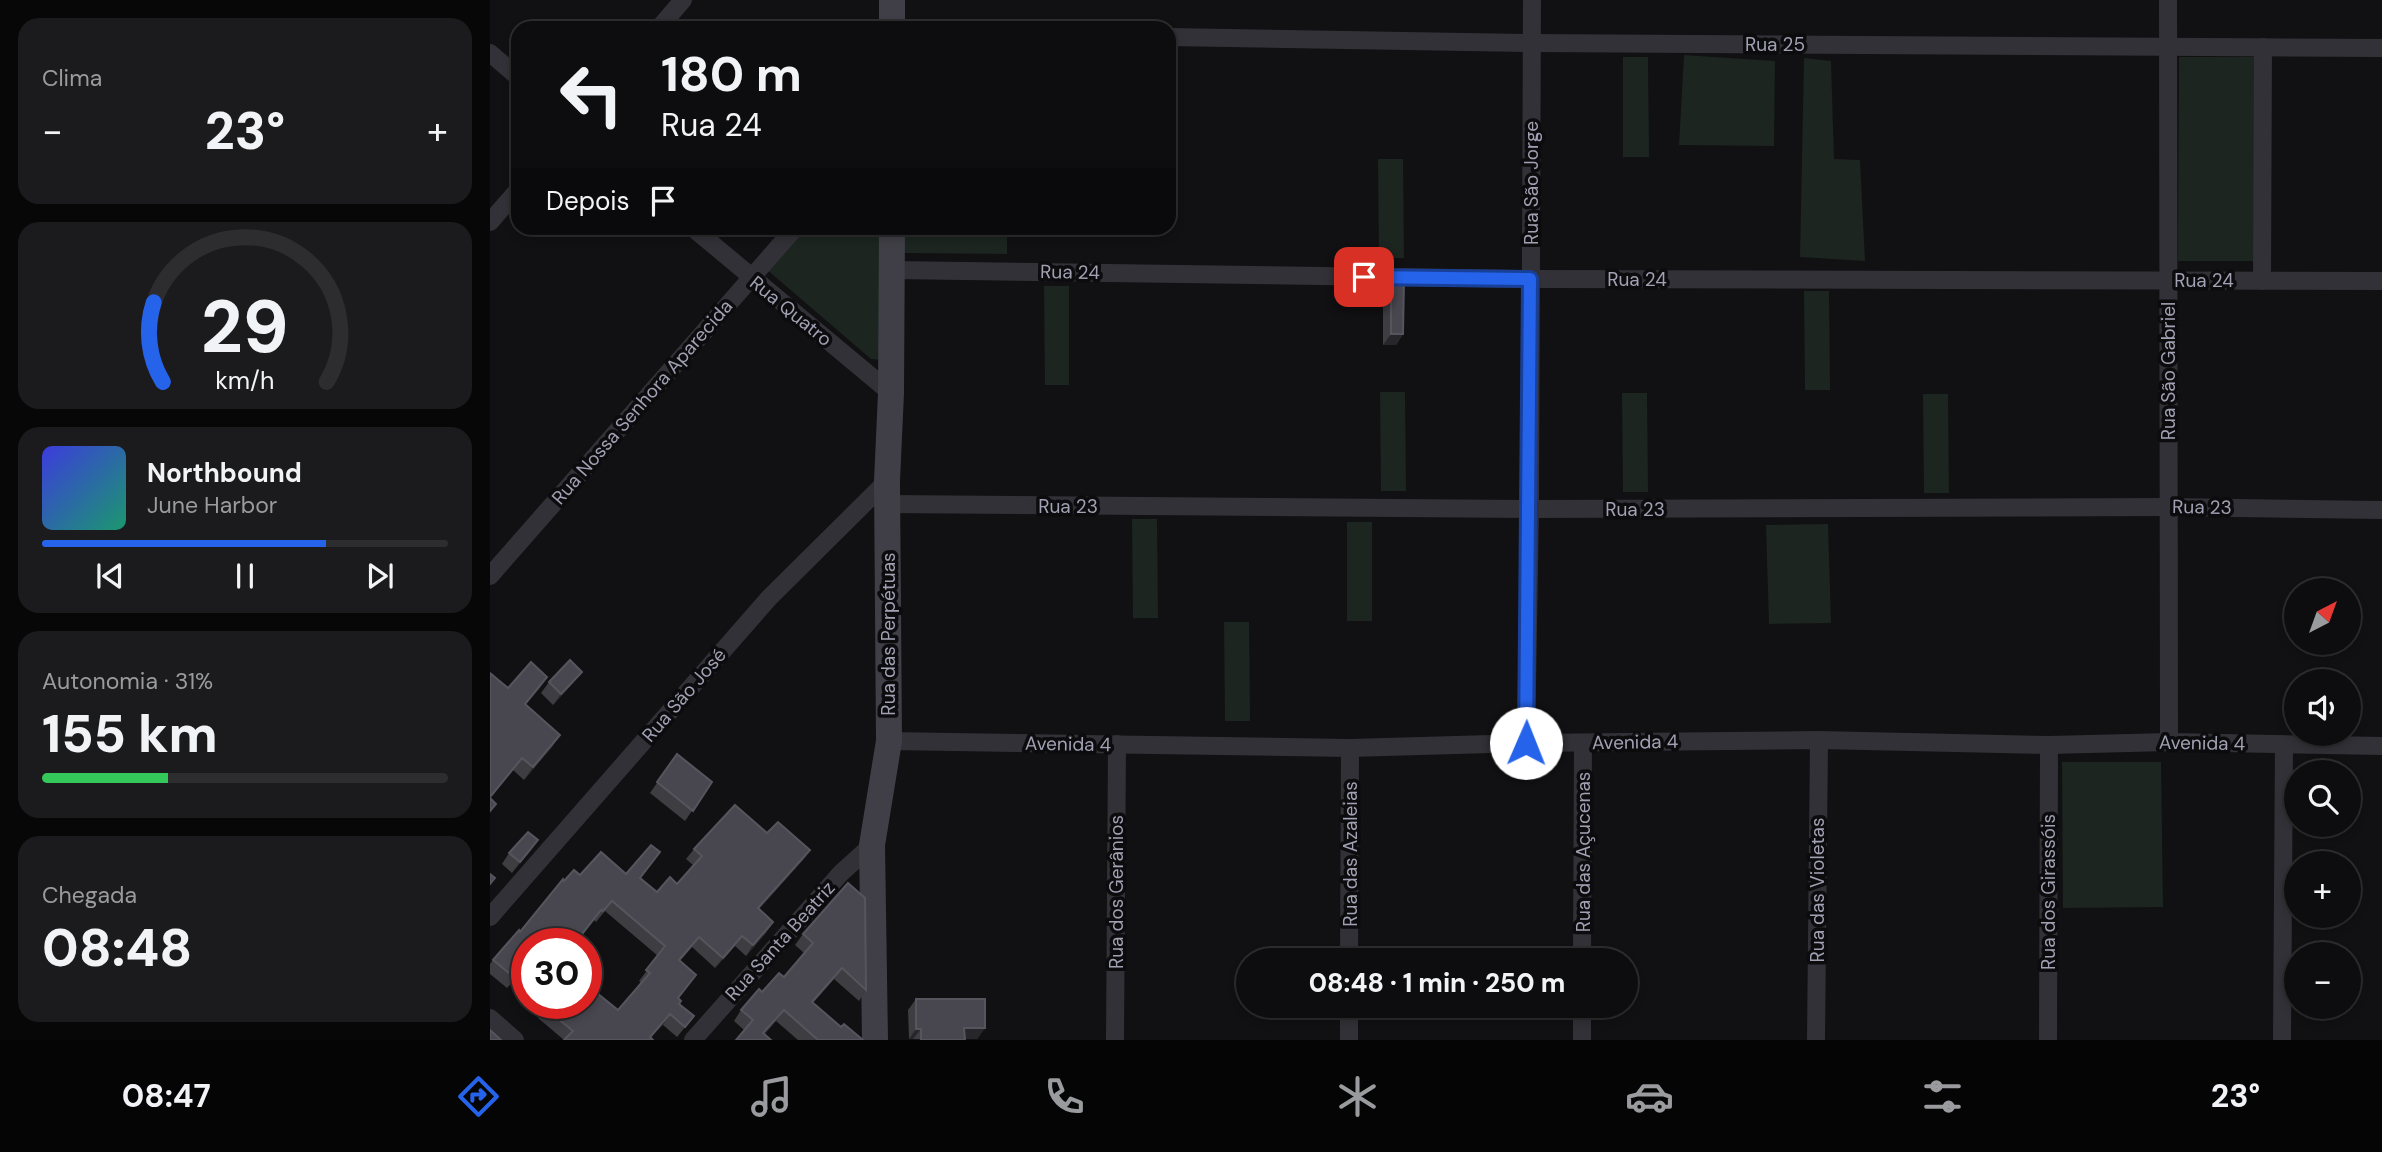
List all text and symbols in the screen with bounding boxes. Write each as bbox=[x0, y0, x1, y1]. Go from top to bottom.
street label: Rua 25 bbox=[1745, 32, 1805, 57]
text: 180 m bbox=[661, 42, 802, 106]
icon: left bbox=[546, 49, 637, 140]
text: Clima bbox=[42, 63, 102, 93]
text: 23° bbox=[205, 97, 285, 165]
text: Rua 24 bbox=[661, 104, 762, 146]
text: − bbox=[42, 106, 63, 156]
text: + bbox=[427, 106, 448, 156]
street label: Rua São Jorge bbox=[1519, 121, 1544, 245]
icon: arrive bbox=[644, 182, 682, 220]
text: Depois bbox=[546, 184, 630, 218]
pin bbox=[1334, 247, 1394, 307]
icon: arrive bbox=[1345, 258, 1383, 296]
street label: Rua 24 bbox=[1040, 259, 1100, 285]
street label: Rua 24 bbox=[1607, 267, 1667, 292]
street label: Rua 24 bbox=[2174, 268, 2234, 293]
street label: Rua Quatro bbox=[745, 270, 837, 352]
text: 29 bbox=[201, 280, 289, 375]
street label: Rua Nossa Senhora Aparecida bbox=[546, 294, 738, 510]
street label: Rua São Gabriel bbox=[2156, 302, 2181, 440]
text: km/h bbox=[215, 363, 275, 396]
text: Northbound bbox=[147, 456, 302, 490]
text: June Harbor bbox=[147, 490, 277, 520]
street label: Rua 23 bbox=[1038, 494, 1098, 519]
street label: Rua 23 bbox=[2172, 494, 2232, 520]
street label: Rua 23 bbox=[1605, 497, 1665, 522]
street label: Rua das Perpétuas bbox=[876, 552, 901, 716]
icon: previous bbox=[91, 557, 129, 595]
icon: pause bbox=[226, 557, 264, 595]
icon: next bbox=[361, 557, 399, 595]
north arrow bbox=[2284, 578, 2361, 654]
map controls bbox=[2284, 578, 2361, 1019]
street label: Rua São José bbox=[636, 643, 732, 747]
text: Autonomia · 31% bbox=[42, 666, 213, 696]
button: sound bbox=[2284, 669, 2361, 746]
text: 155 km bbox=[42, 700, 218, 768]
position arrow bbox=[1489, 706, 1563, 780]
street label: Avenida 4 bbox=[1592, 729, 1678, 755]
street label: Avenida 4 bbox=[2159, 730, 2245, 756]
street label: Avenida 4 bbox=[1025, 731, 1111, 757]
button: search bbox=[2284, 760, 2361, 837]
street label: Rua das Açucenas bbox=[1571, 772, 1596, 932]
street label: Rua das Azaleias bbox=[1338, 781, 1363, 927]
street label: Rua dos Girassóis bbox=[2036, 814, 2061, 970]
street label: Rua dos Gerânios bbox=[1104, 815, 1129, 969]
street label: Rua das Violetas bbox=[1805, 818, 1830, 962]
button: + bbox=[2284, 851, 2361, 928]
street label: Rua Santa Beatriz bbox=[720, 876, 840, 1006]
text: Chegada bbox=[42, 880, 137, 910]
text: 08:48 bbox=[42, 914, 192, 982]
speed limit sign: 30 bbox=[511, 928, 602, 1019]
button: − bbox=[2284, 942, 2361, 1019]
text: 08:48 · 1 min · 250 m bbox=[1309, 966, 1565, 1000]
icon: directions bbox=[454, 1072, 503, 1121]
icon: music bbox=[747, 1072, 796, 1121]
icon: phone bbox=[1040, 1072, 1089, 1121]
icon: climate bbox=[1333, 1072, 1382, 1121]
icon: car bbox=[1625, 1072, 1674, 1121]
icon: filters bbox=[1918, 1072, 1967, 1121]
text: 08:47 bbox=[122, 1075, 211, 1117]
text: 23° bbox=[2211, 1075, 2260, 1117]

